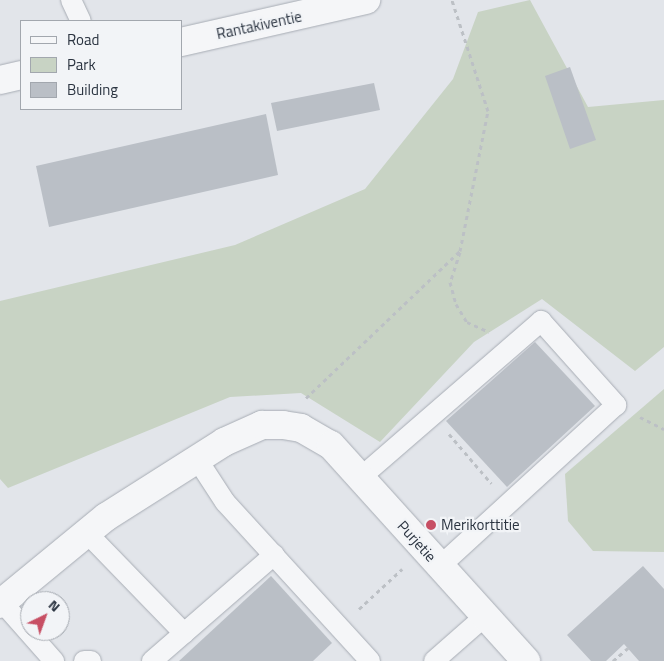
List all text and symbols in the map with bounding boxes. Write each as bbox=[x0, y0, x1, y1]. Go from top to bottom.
street label: Rantakiventie bbox=[215, 7, 303, 43]
legend bbox=[20, 20, 182, 110]
text: Road bbox=[67, 28, 99, 51]
text: Park bbox=[67, 53, 96, 76]
text: Building bbox=[67, 78, 118, 101]
place label: Merikorttitie bbox=[441, 516, 520, 534]
street label: Purjetie bbox=[394, 517, 440, 565]
marker: Merikorttitie bbox=[425, 519, 437, 531]
north arrow bbox=[20, 591, 70, 641]
text: N bbox=[44, 594, 65, 616]

